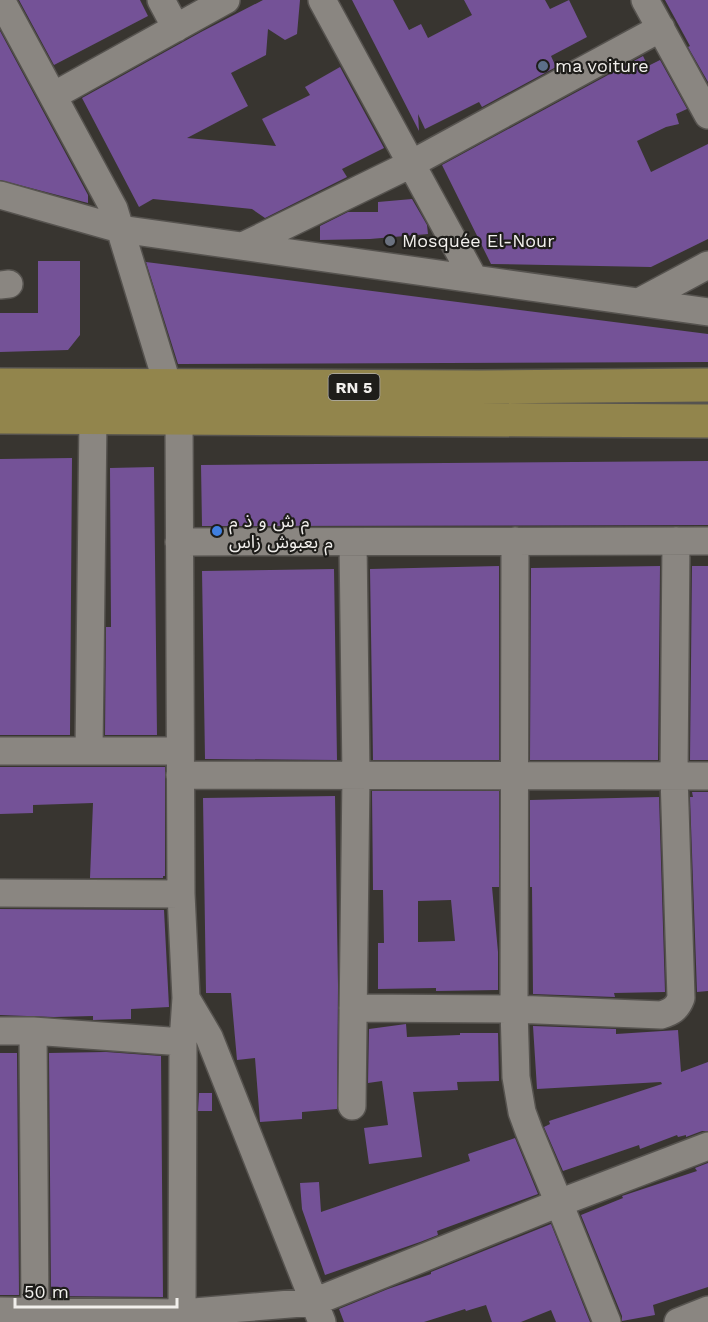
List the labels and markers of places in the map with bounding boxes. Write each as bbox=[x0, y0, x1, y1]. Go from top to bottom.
place label: ma voiture bbox=[555, 55, 649, 76]
marker: ma voiture bbox=[536, 59, 550, 73]
place label: Mosquée El-Nour bbox=[402, 230, 555, 251]
marker: Mosquée El-Nour bbox=[383, 234, 397, 248]
place label: م ش و ذ م م بعبوش زاس bbox=[229, 510, 333, 556]
marker: م ش و ذ م م بعبوش زاس bbox=[210, 524, 224, 538]

